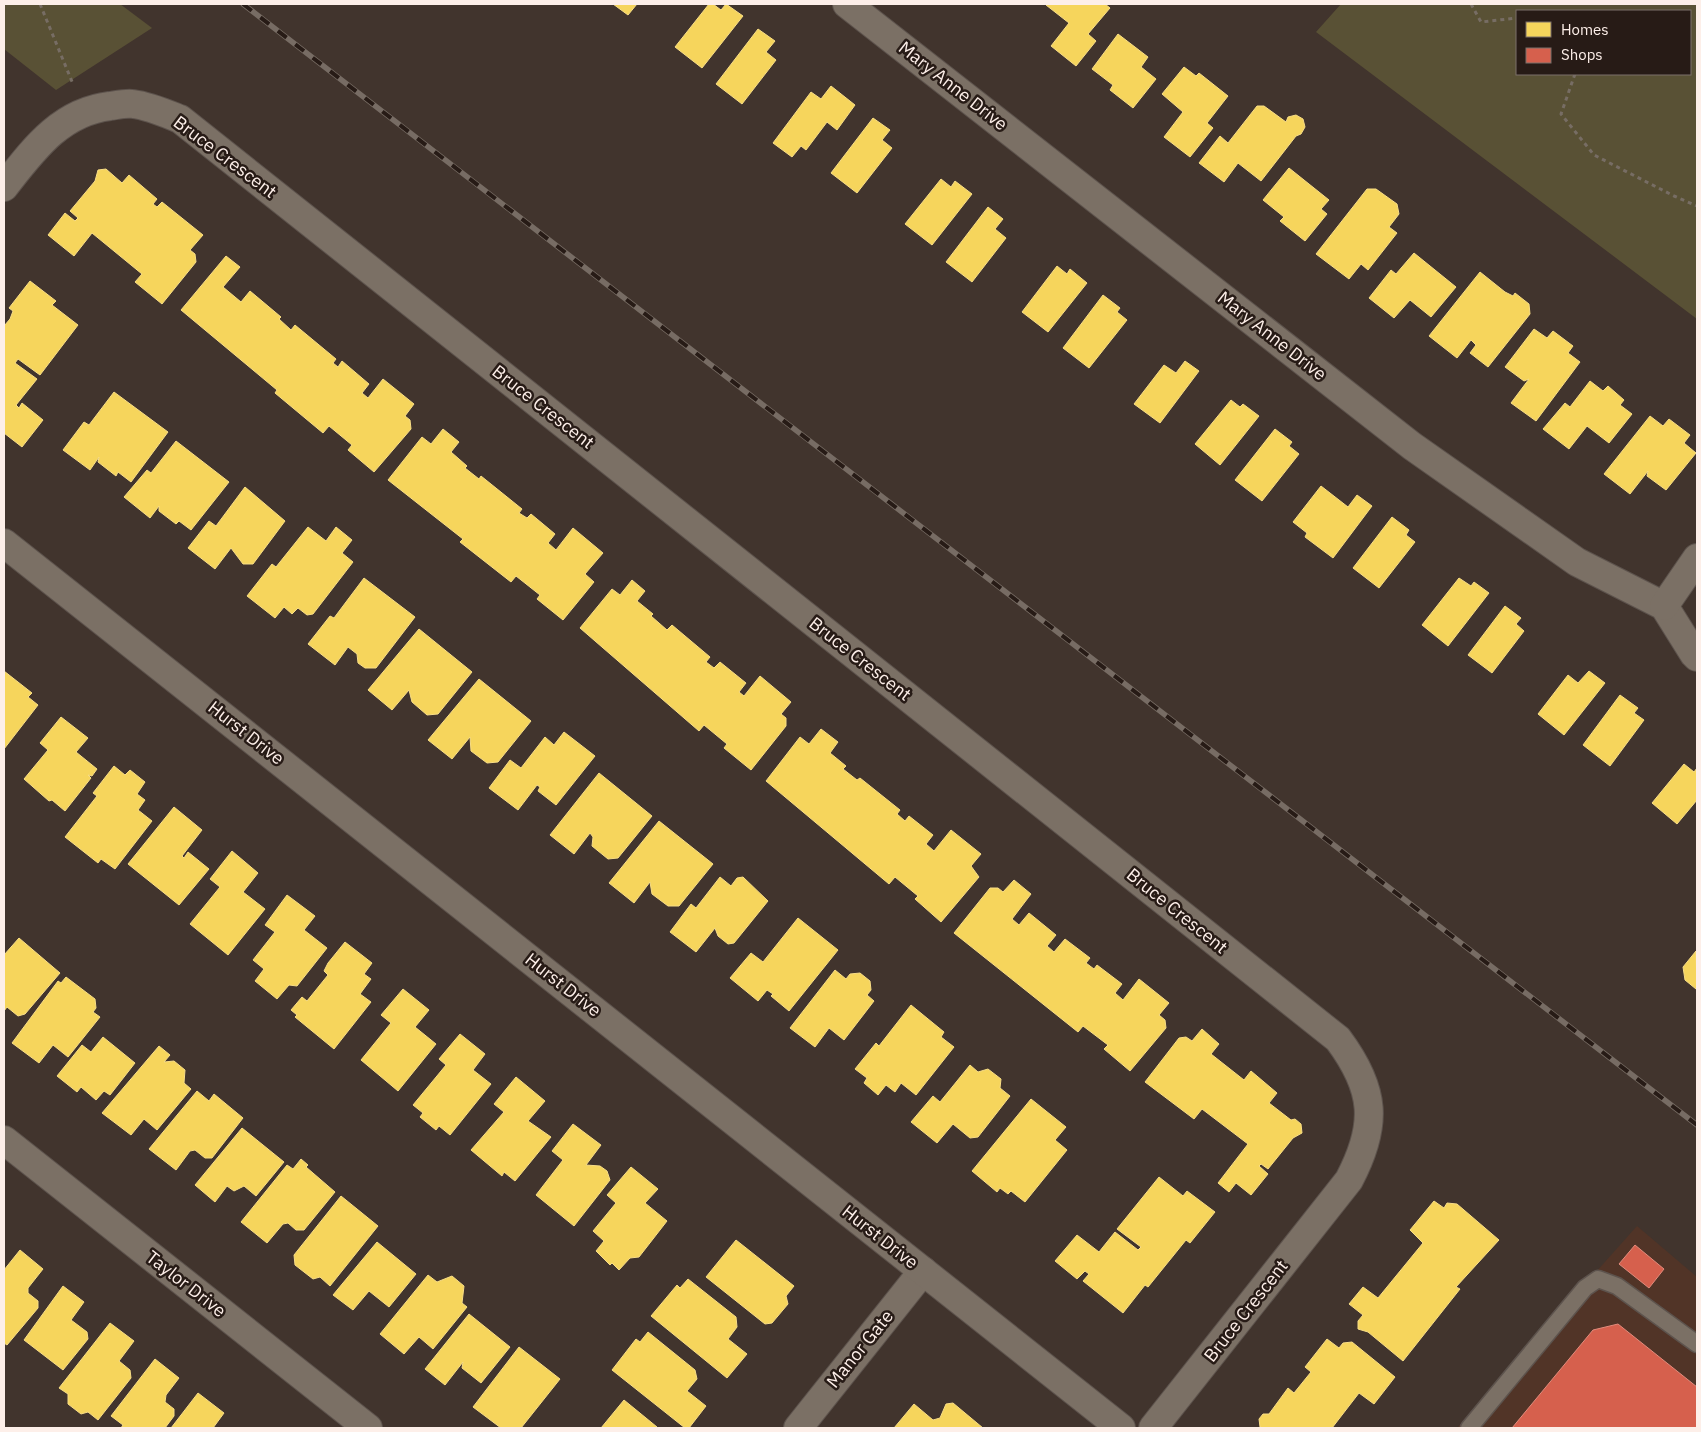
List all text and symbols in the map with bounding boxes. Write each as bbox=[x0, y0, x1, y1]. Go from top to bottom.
legend bbox=[1516, 10, 1691, 75]
text: Homes bbox=[1561, 20, 1609, 39]
street label: Mary Anne Drive bbox=[894, 36, 1013, 135]
text: Shops bbox=[1561, 45, 1603, 64]
street label: Bruce Crescent bbox=[169, 110, 281, 203]
street label: Mary Anne Drive bbox=[1213, 286, 1332, 385]
street label: Bruce Crescent bbox=[488, 360, 599, 454]
street label: Bruce Crescent bbox=[805, 612, 916, 706]
street label: Hurst Drive bbox=[204, 696, 289, 770]
street label: Bruce Crescent bbox=[1122, 863, 1232, 958]
street label: Hurst Drive bbox=[521, 948, 606, 1022]
street label: Hurst Drive bbox=[838, 1200, 923, 1274]
street label: Taylor Drive bbox=[142, 1245, 231, 1322]
street label: Bruce Crescent bbox=[1199, 1255, 1293, 1366]
street label: Manor Gate bbox=[821, 1305, 898, 1392]

